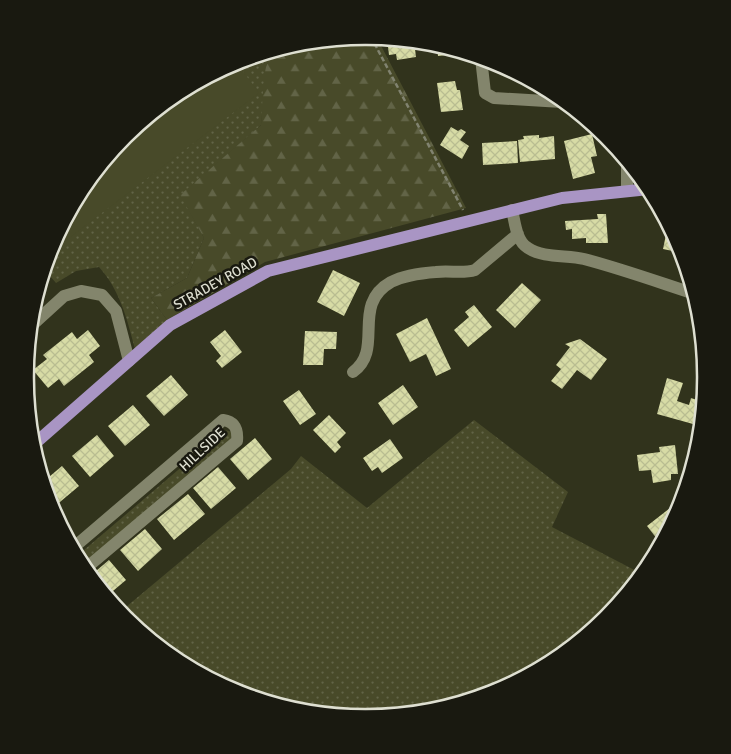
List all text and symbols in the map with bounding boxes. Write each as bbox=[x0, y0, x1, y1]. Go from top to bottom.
street label: STRADEY ROAD bbox=[170, 253, 260, 313]
street label: HILLSIDE bbox=[176, 424, 229, 475]

